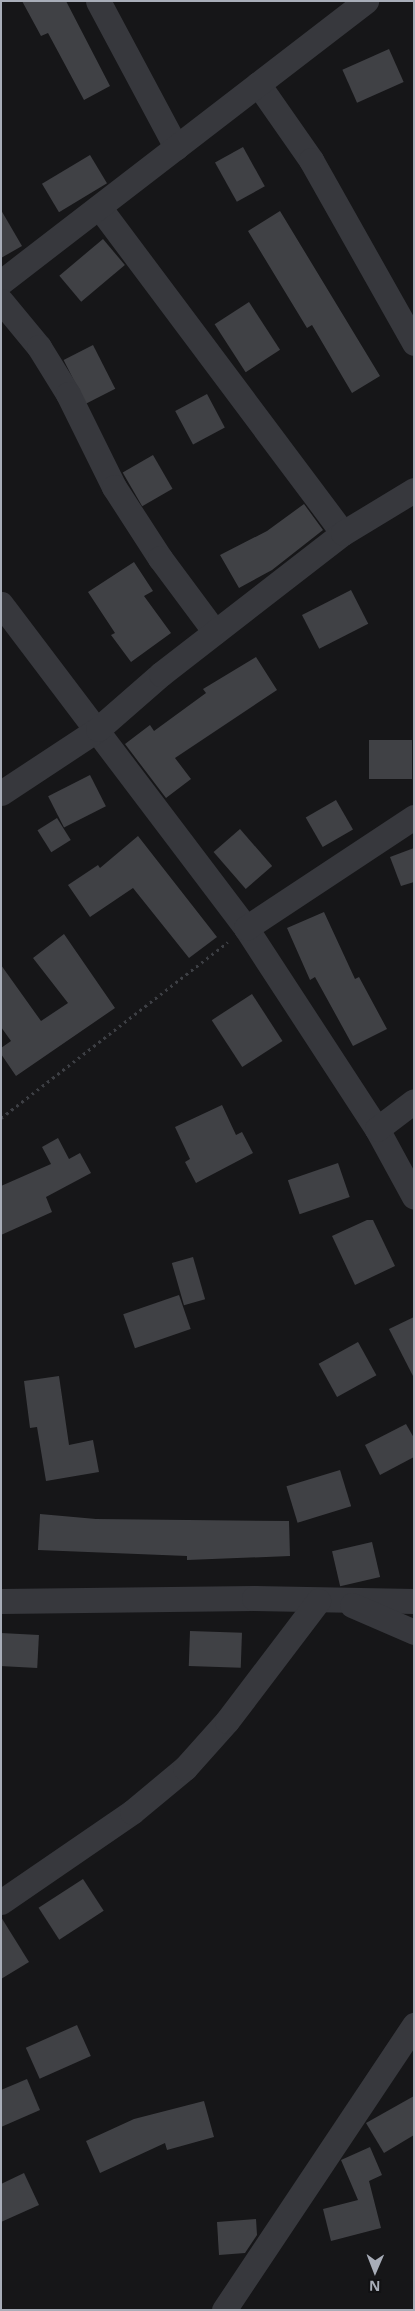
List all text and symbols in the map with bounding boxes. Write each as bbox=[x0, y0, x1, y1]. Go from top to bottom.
north arrow bbox=[350, 2246, 400, 2296]
text: N bbox=[369, 2277, 381, 2296]

